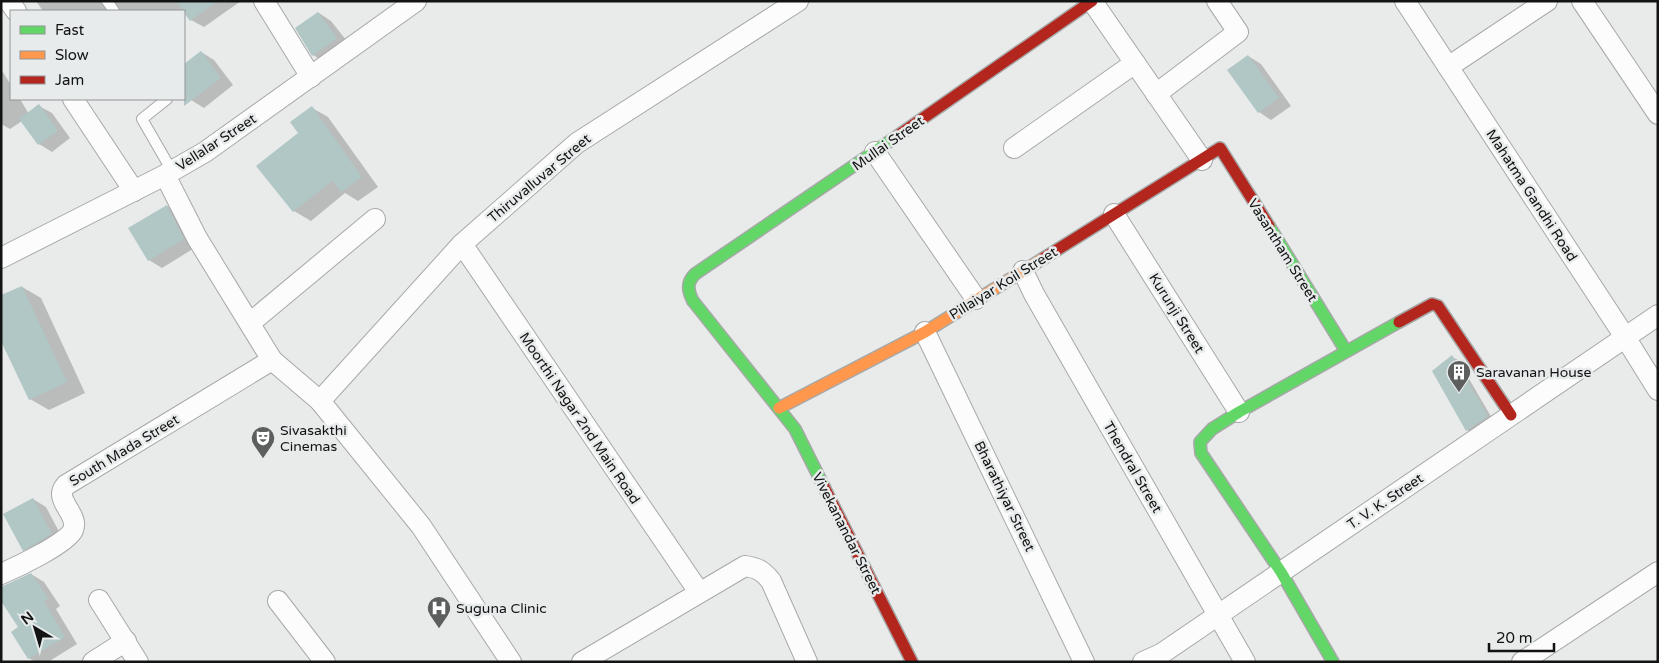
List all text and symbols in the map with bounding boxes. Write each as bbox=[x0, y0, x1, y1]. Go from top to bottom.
legend bbox=[10, 10, 185, 100]
text: Fast bbox=[55, 21, 85, 39]
text: Slow bbox=[55, 46, 89, 64]
text: Jam bbox=[55, 71, 84, 89]
street label: Vellalar Street bbox=[173, 110, 260, 175]
street label: Mullai Street bbox=[849, 112, 928, 174]
street label: Mahatma Gandhi Road bbox=[1483, 126, 1581, 264]
street label: Thiruvalluvar Street bbox=[484, 130, 595, 226]
street label: Vasantham Street bbox=[1244, 196, 1321, 305]
street label: Pillaiyar Koil Street bbox=[946, 243, 1061, 323]
street label: Kurunji Street bbox=[1145, 270, 1208, 357]
street label: Moorthi Nagar 2nd Main Road bbox=[516, 329, 644, 507]
building icon: Saravanan House bbox=[1446, 359, 1472, 393]
place label: Saravanan House bbox=[1476, 364, 1591, 381]
street label: South Mada Street bbox=[66, 411, 183, 490]
street label: Thendral Street bbox=[1100, 419, 1166, 516]
place label: Sivasakthi Cinemas bbox=[280, 422, 347, 455]
theatre icon: Sivasakthi Cinemas bbox=[250, 425, 276, 459]
street label: Bharathiyar Street bbox=[970, 438, 1039, 555]
street label: T. V. K. Street bbox=[1344, 469, 1427, 533]
street label: Vivekanandar Street bbox=[808, 470, 885, 597]
hospital icon: Suguna Clinic bbox=[426, 595, 452, 629]
place label: Suguna Clinic bbox=[456, 600, 547, 617]
north arrow bbox=[10, 603, 60, 653]
text: N bbox=[18, 608, 37, 628]
scale bar bbox=[1489, 620, 1554, 652]
text: 20 m bbox=[1496, 629, 1533, 647]

